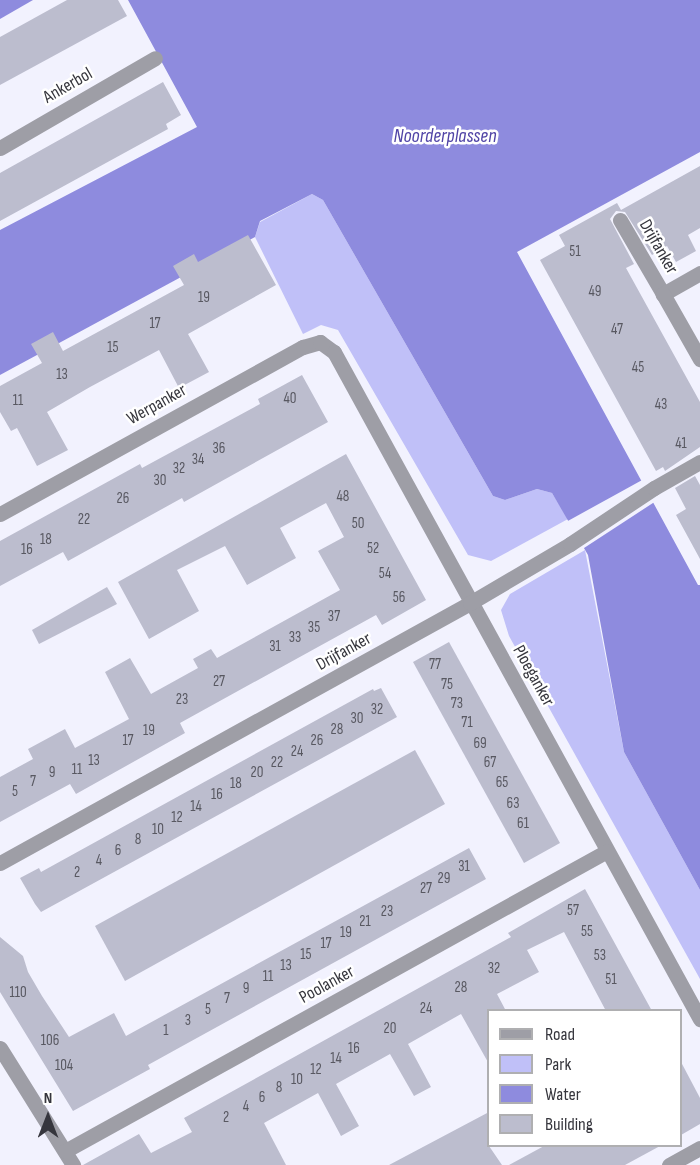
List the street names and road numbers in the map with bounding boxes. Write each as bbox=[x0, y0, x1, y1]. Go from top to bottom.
street label: Ankerbol bbox=[40, 63, 96, 109]
street label: Drijfanker bbox=[634, 216, 682, 278]
street label: Werpanker bbox=[123, 380, 191, 430]
street label: Drijfanker bbox=[313, 628, 375, 676]
street label: Ploeganker bbox=[508, 642, 558, 710]
street label: Poolanker bbox=[296, 961, 358, 1009]

